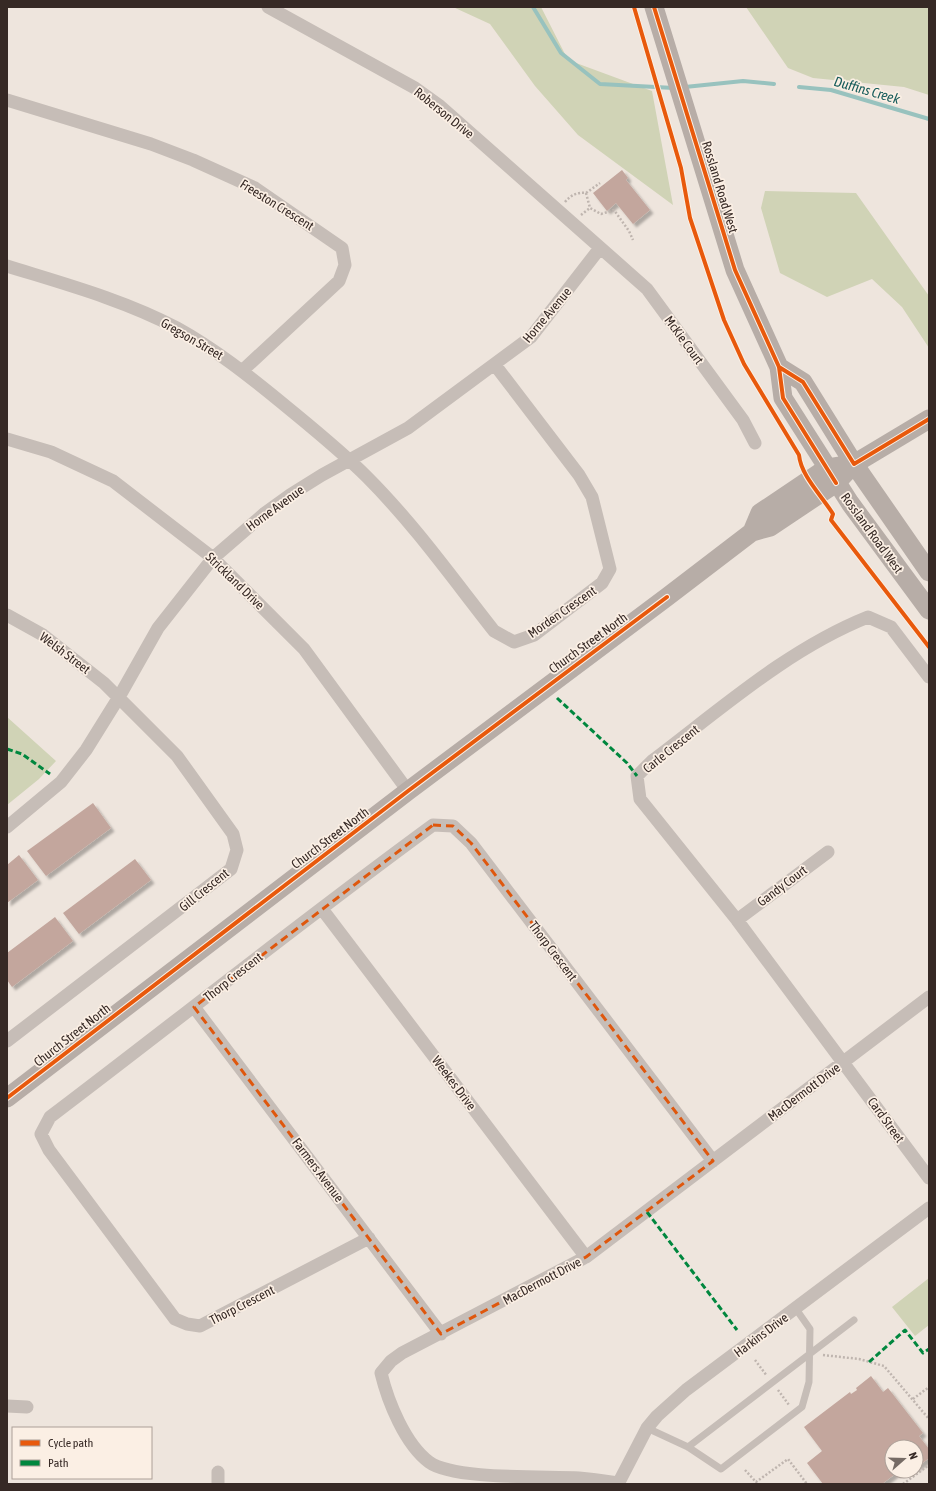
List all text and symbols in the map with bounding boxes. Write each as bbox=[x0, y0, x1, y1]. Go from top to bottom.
water label: Duffins Creek bbox=[832, 73, 903, 107]
street label: Roberson Drive bbox=[411, 84, 477, 142]
street label: Rossland Road West bbox=[699, 139, 741, 235]
street label: Freeston Crescent bbox=[237, 176, 317, 234]
street label: Horne Avenue bbox=[520, 284, 574, 346]
street label: McKie Court bbox=[661, 313, 707, 367]
street label: Gregson Street bbox=[158, 315, 226, 363]
street label: Horne Avenue bbox=[243, 482, 307, 534]
street label: Rossland Road West bbox=[838, 490, 906, 576]
street label: Strickland Drive bbox=[203, 549, 267, 613]
street label: Morden Crescent bbox=[525, 583, 599, 641]
street label: Church Street North bbox=[546, 610, 630, 676]
street label: Welsh Street bbox=[37, 629, 94, 677]
street label: Carle Crescent bbox=[640, 722, 702, 776]
street label: Church Street North bbox=[288, 804, 372, 872]
street label: Gandy Court bbox=[754, 862, 810, 910]
street label: Gill Crescent bbox=[176, 865, 232, 915]
street label: Thorp Crescent bbox=[526, 918, 580, 984]
street label: Thorp Crescent bbox=[201, 949, 266, 1005]
street label: Church Street North bbox=[31, 1000, 113, 1070]
street label: Weekes Drive bbox=[429, 1053, 479, 1113]
street label: MacDermott Drive bbox=[765, 1060, 843, 1124]
street label: Card Street bbox=[865, 1094, 908, 1146]
street label: Farmers Avenue bbox=[289, 1135, 347, 1205]
street label: MacDermott Drive bbox=[500, 1254, 584, 1308]
street label: Thorp Crescent bbox=[207, 1282, 277, 1328]
street label: Harkins Drive bbox=[731, 1310, 791, 1360]
legend bbox=[12, 1427, 152, 1479]
text: Cycle path bbox=[48, 1436, 93, 1450]
north arrow bbox=[884, 1439, 924, 1479]
text: N bbox=[907, 1450, 920, 1461]
text: Path bbox=[48, 1456, 69, 1470]

